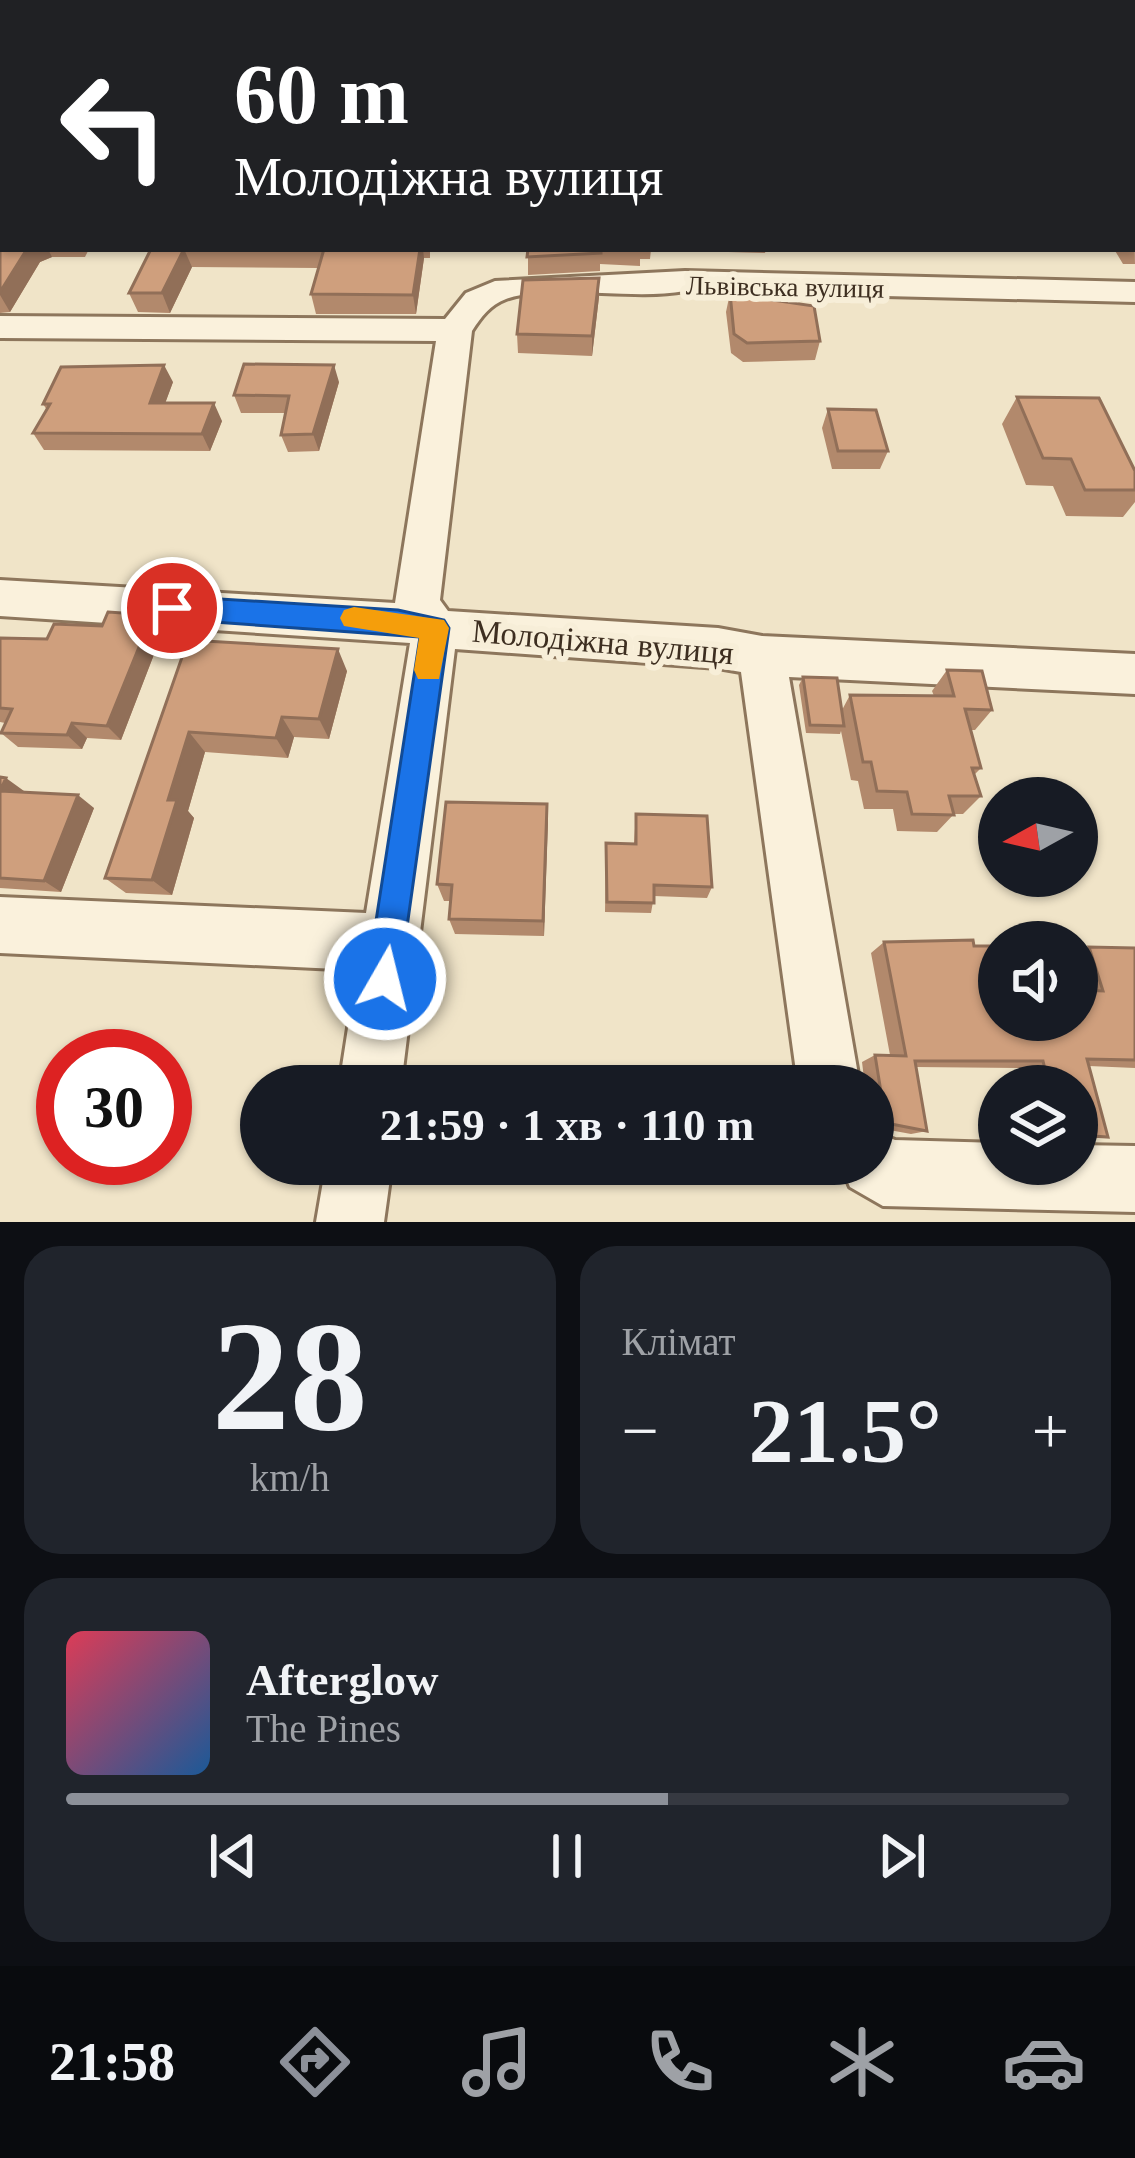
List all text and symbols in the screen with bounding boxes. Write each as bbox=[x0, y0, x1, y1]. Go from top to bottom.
icon: left bbox=[36, 48, 192, 204]
text: 60 m bbox=[234, 48, 409, 141]
text: Молодіжна вулиця bbox=[234, 147, 663, 207]
street label: Львівська вулиця bbox=[686, 270, 884, 304]
pin bbox=[121, 557, 223, 659]
icon: arrive bbox=[139, 575, 205, 641]
street label: Молодіжна вулиця bbox=[471, 613, 735, 671]
north arrow bbox=[978, 777, 1098, 897]
map controls bbox=[978, 777, 1098, 1185]
position arrow bbox=[322, 916, 448, 1042]
button: sound bbox=[978, 921, 1098, 1041]
speed limit sign: 30 bbox=[36, 1029, 192, 1185]
button: layers bbox=[978, 1065, 1098, 1185]
text: 21:59 · 1 хв · 110 m bbox=[380, 1100, 754, 1150]
text: 28 bbox=[212, 1290, 368, 1463]
text: Клімат bbox=[622, 1320, 736, 1363]
text: 21.5° bbox=[749, 1382, 942, 1481]
text: − bbox=[622, 1394, 659, 1467]
text: + bbox=[1032, 1394, 1069, 1467]
text: km/h bbox=[250, 1456, 330, 1499]
text: Afterglow bbox=[246, 1655, 438, 1705]
text: The Pines bbox=[246, 1707, 401, 1750]
icon: previous bbox=[200, 1823, 266, 1889]
icon: pause bbox=[534, 1823, 600, 1889]
icon: next bbox=[869, 1823, 935, 1889]
icon: directions bbox=[273, 2020, 357, 2104]
icon: music bbox=[455, 2020, 539, 2104]
icon: phone bbox=[638, 2020, 722, 2104]
icon: climate bbox=[820, 2020, 904, 2104]
icon: car bbox=[1002, 2020, 1086, 2104]
text: 21:58 bbox=[49, 2032, 175, 2092]

